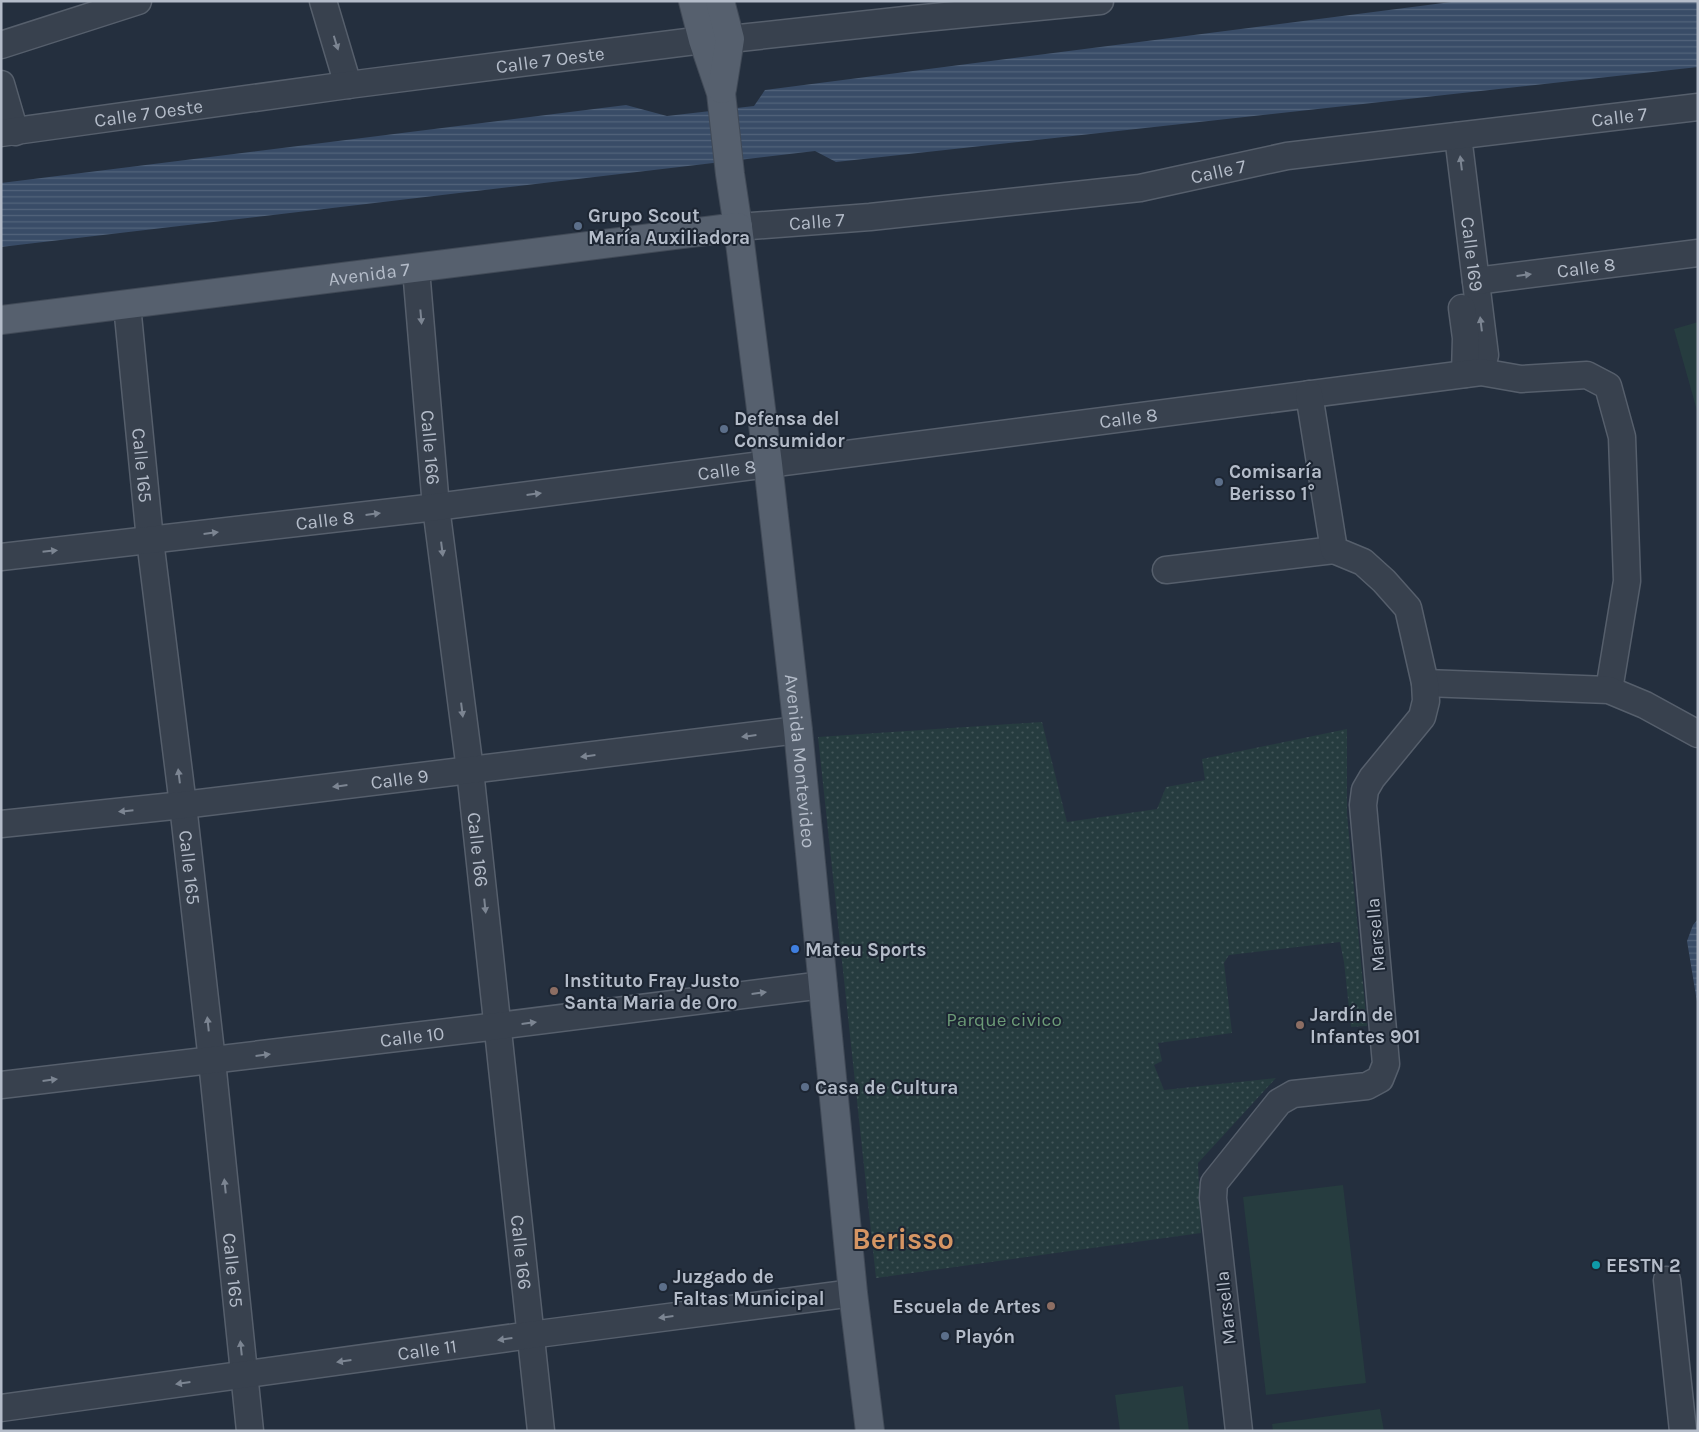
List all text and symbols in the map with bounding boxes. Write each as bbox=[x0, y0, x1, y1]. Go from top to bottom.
one-way arrow bbox=[332, 36, 340, 51]
street label: Calle 7 Oeste bbox=[495, 43, 606, 78]
street label: Calle 7 Oeste bbox=[93, 95, 204, 132]
street label: Calle 7 bbox=[1590, 103, 1649, 132]
one-way arrow bbox=[1457, 154, 1465, 170]
street label: Calle 7 bbox=[1189, 155, 1248, 189]
place label: Grupo Scout María Auxiliadora bbox=[588, 205, 750, 249]
street label: Calle 7 bbox=[788, 209, 846, 235]
street label: Calle 169 bbox=[1456, 216, 1487, 293]
marker: Grupo Scout María Auxiliadora bbox=[572, 220, 584, 232]
street label: Calle 8 bbox=[1556, 254, 1617, 283]
street label: Avenida 7 bbox=[327, 258, 411, 291]
one-way arrow bbox=[1517, 271, 1533, 279]
one-way arrow bbox=[417, 310, 425, 326]
one-way arrow bbox=[1477, 316, 1485, 332]
street label: Calle 8 bbox=[1098, 404, 1159, 433]
place label: Defensa del Consumidor bbox=[734, 408, 845, 452]
street label: Calle 166 bbox=[416, 409, 444, 486]
marker: Defensa del Consumidor bbox=[718, 423, 730, 435]
street label: Calle 165 bbox=[127, 427, 156, 504]
street label: Calle 8 bbox=[696, 456, 757, 485]
place label: Comisaría Berisso 1° bbox=[1229, 461, 1322, 505]
marker: Comisaría Berisso 1° bbox=[1213, 476, 1225, 488]
one-way arrow bbox=[526, 490, 542, 498]
street label: Calle 8 bbox=[295, 506, 355, 535]
one-way arrow bbox=[365, 510, 381, 518]
one-way arrow bbox=[203, 529, 219, 537]
one-way arrow bbox=[438, 541, 446, 557]
one-way arrow bbox=[42, 547, 58, 555]
street label: Avenida Montevideo bbox=[780, 673, 819, 849]
one-way arrow bbox=[458, 702, 466, 718]
one-way arrow bbox=[741, 732, 757, 740]
one-way arrow bbox=[580, 752, 596, 760]
street label: Calle 9 bbox=[369, 765, 430, 794]
one-way arrow bbox=[175, 768, 183, 784]
one-way arrow bbox=[332, 782, 348, 790]
one-way arrow bbox=[118, 807, 134, 815]
street label: Calle 166 bbox=[463, 811, 492, 888]
street label: Calle 165 bbox=[174, 829, 204, 906]
street label: Marsella bbox=[1362, 897, 1390, 973]
one-way arrow bbox=[481, 899, 489, 915]
place label: Mateu Sports bbox=[805, 939, 926, 961]
marker: Mateu Sports bbox=[789, 943, 801, 955]
place label: Instituto Fray Justo Santa Maria de Oro bbox=[564, 970, 740, 1014]
marker: Instituto Fray Justo Santa Maria de Oro bbox=[548, 985, 560, 997]
one-way arrow bbox=[752, 989, 768, 997]
place label: Jardín de Infantes 901 bbox=[1310, 1004, 1420, 1048]
park label: Parque civico bbox=[946, 1009, 1062, 1031]
one-way arrow bbox=[204, 1016, 212, 1032]
one-way arrow bbox=[521, 1019, 537, 1027]
marker: Jardín de Infantes 901 bbox=[1294, 1019, 1306, 1031]
street label: Calle 10 bbox=[379, 1022, 446, 1052]
one-way arrow bbox=[256, 1051, 272, 1059]
one-way arrow bbox=[42, 1076, 58, 1084]
place label: Casa de Cultura bbox=[815, 1077, 958, 1099]
marker: Casa de Cultura bbox=[799, 1081, 811, 1093]
one-way arrow bbox=[220, 1178, 228, 1194]
street label: Calle 166 bbox=[506, 1214, 536, 1291]
district label: Berisso bbox=[852, 1222, 954, 1256]
street label: Calle 165 bbox=[218, 1232, 247, 1309]
place label: EESTN 2 bbox=[1606, 1255, 1680, 1277]
marker: EESTN 2 bbox=[1590, 1259, 1602, 1271]
place label: Juzgado de Faltas Municipal bbox=[673, 1266, 825, 1310]
street label: Marsella bbox=[1211, 1270, 1241, 1346]
marker: Juzgado de Faltas Municipal bbox=[657, 1281, 669, 1293]
place label: Escuela de Artes bbox=[893, 1296, 1041, 1318]
marker: Escuela de Artes bbox=[1045, 1300, 1057, 1312]
one-way arrow bbox=[658, 1313, 674, 1321]
place label: Playón bbox=[955, 1326, 1015, 1348]
marker: Playón bbox=[939, 1330, 951, 1342]
street label: Calle 11 bbox=[396, 1335, 458, 1365]
one-way arrow bbox=[497, 1335, 513, 1343]
one-way arrow bbox=[237, 1339, 245, 1355]
one-way arrow bbox=[336, 1357, 352, 1365]
one-way arrow bbox=[175, 1379, 191, 1387]

